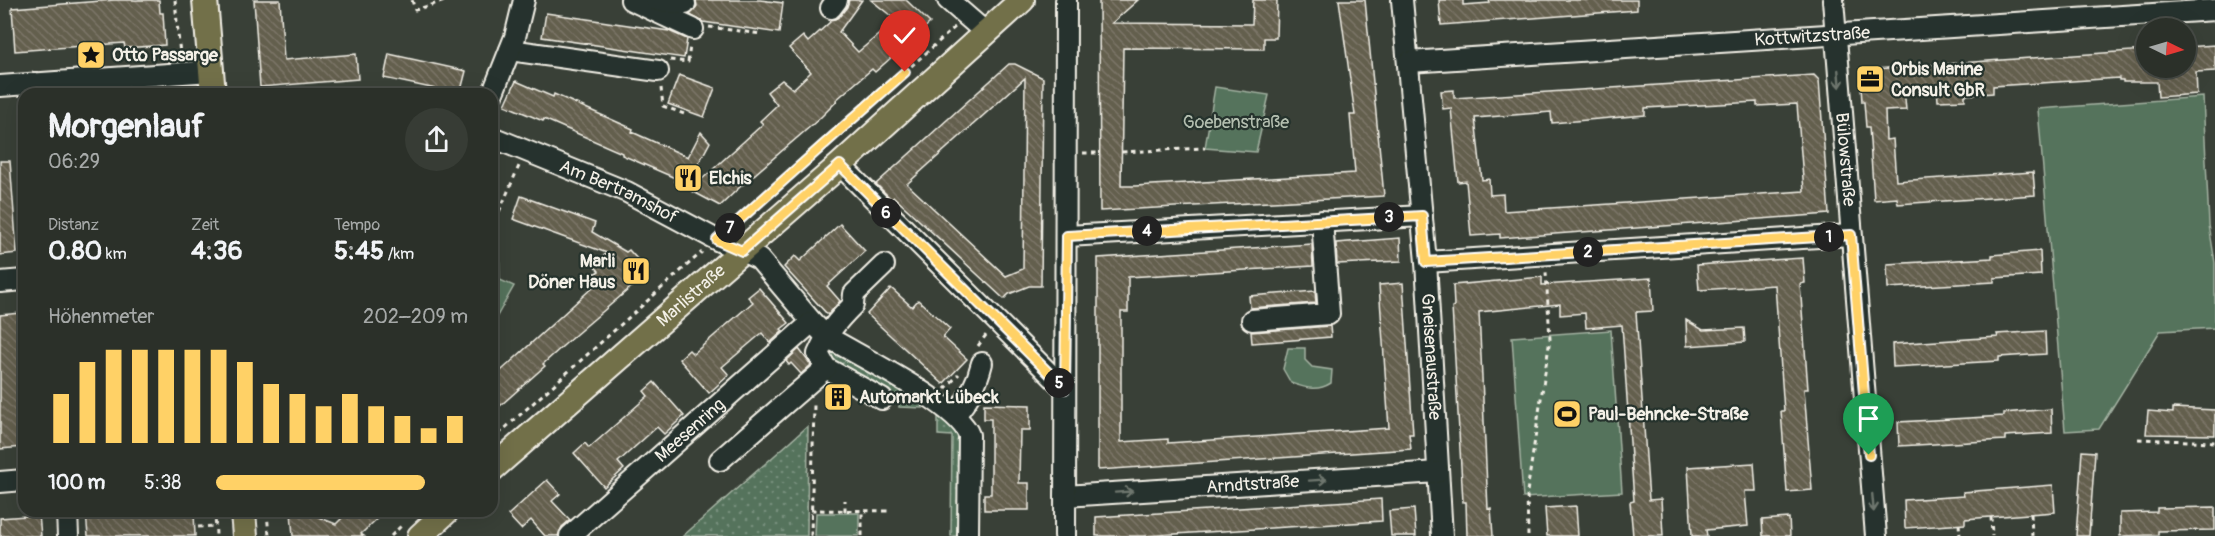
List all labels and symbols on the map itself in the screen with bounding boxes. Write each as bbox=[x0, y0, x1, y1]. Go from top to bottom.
pin bbox=[879, 10, 930, 72]
north arrow bbox=[2136, 18, 2196, 78]
street label: Kottwitzstraße bbox=[1754, 21, 1871, 52]
place icon: Otto Passarge bbox=[75, 39, 107, 71]
place label: Otto Passarge bbox=[112, 44, 219, 67]
place label: Orbis Marine Consult GbR bbox=[1891, 58, 1985, 102]
office icon: Orbis Marine Consult GbR bbox=[1854, 63, 1886, 95]
one-way arrow bbox=[1834, 69, 1845, 89]
park label: Goebenstraße bbox=[1183, 111, 1289, 134]
street label: Bülowstraße bbox=[1830, 112, 1861, 208]
street label: Am Bertramshof bbox=[556, 155, 682, 229]
restaurant icon: Elchis bbox=[672, 162, 704, 194]
place label: Elchis bbox=[709, 167, 753, 190]
pin: 6 bbox=[871, 198, 901, 228]
pin: 3 bbox=[1374, 202, 1404, 232]
pin: 7 bbox=[715, 213, 745, 243]
pin: 4 bbox=[1132, 216, 1162, 246]
pin: 1 bbox=[1814, 222, 1844, 252]
pin: 2 bbox=[1573, 237, 1603, 267]
place label: Marli Döner Haus bbox=[528, 250, 616, 294]
restaurant icon: Marli Döner Haus bbox=[620, 255, 652, 287]
street label: Marlistraße bbox=[652, 259, 730, 332]
street label: Gneisenaustraße bbox=[1416, 293, 1446, 421]
pin: 5 bbox=[1044, 368, 1074, 398]
building icon: Automarkt Lübeck bbox=[822, 381, 854, 413]
place label: Automarkt Lübeck bbox=[859, 386, 999, 409]
street label: Meesenring bbox=[650, 393, 730, 468]
pin bbox=[1843, 393, 1894, 455]
sports icon: Paul-Behncke-Straße bbox=[1551, 398, 1583, 430]
place label: Paul-Behncke-Straße bbox=[1588, 403, 1749, 426]
street label: Arndtstraße bbox=[1205, 470, 1300, 499]
one-way arrow bbox=[1308, 474, 1328, 485]
one-way arrow bbox=[1113, 487, 1133, 498]
one-way arrow bbox=[1868, 493, 1879, 512]

